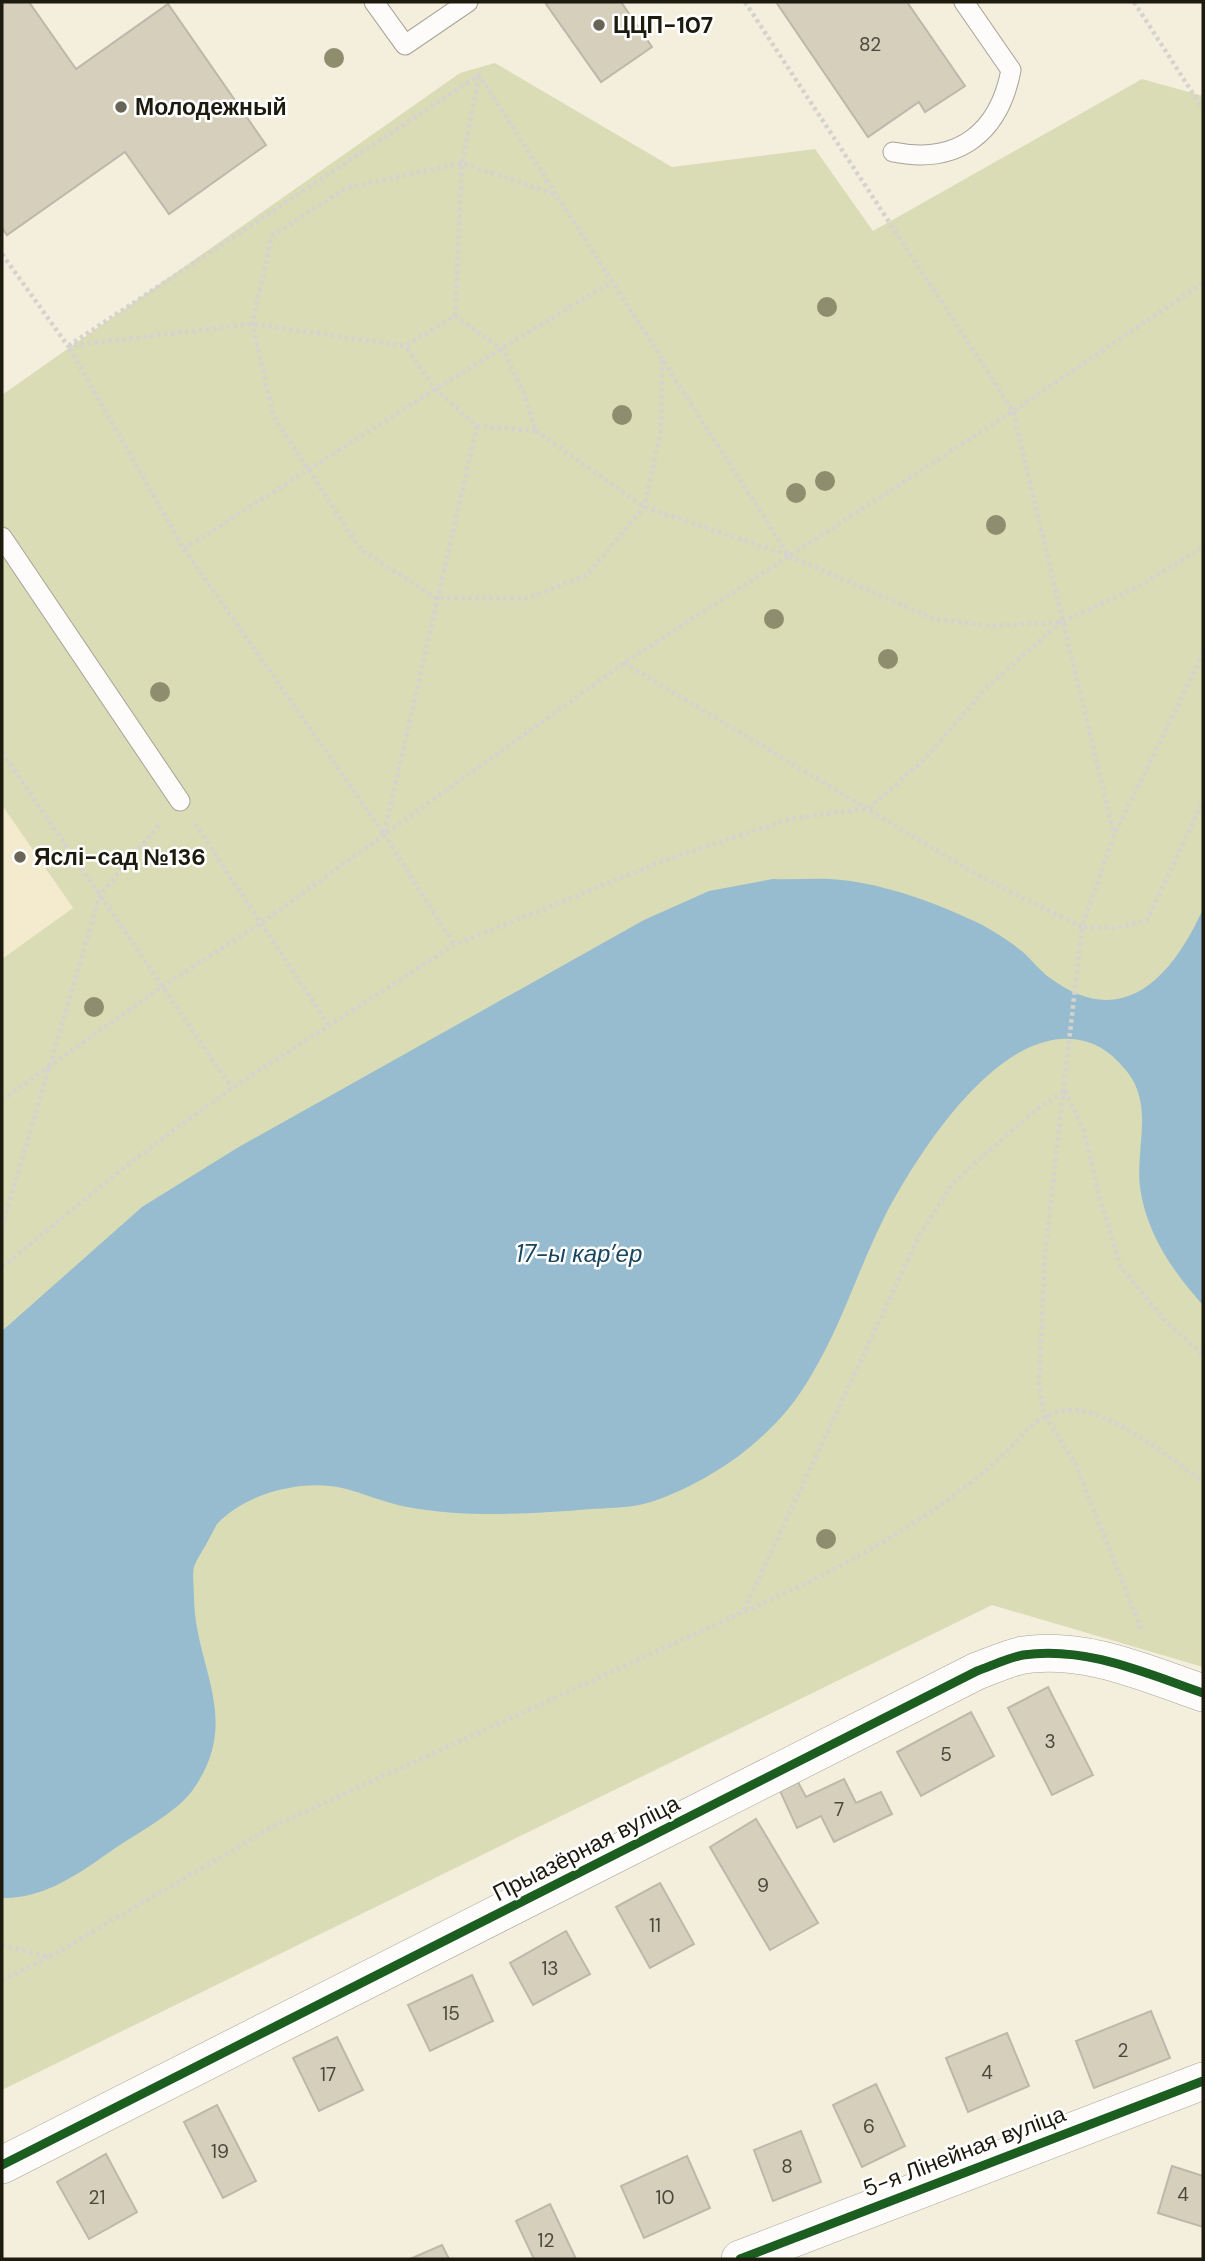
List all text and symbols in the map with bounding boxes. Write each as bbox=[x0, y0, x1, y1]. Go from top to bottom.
place label: ЦЦП-107 bbox=[613, 10, 713, 40]
marker: ЦЦП-107 bbox=[591, 17, 607, 33]
house number: 82 bbox=[859, 32, 881, 57]
place label: Молодежный bbox=[135, 92, 287, 122]
marker: Молодежный bbox=[113, 99, 129, 115]
place label: Яслі-сад №136 bbox=[34, 842, 206, 872]
marker: Яслі-сад №136 bbox=[12, 849, 28, 865]
water label: 17-ы кар’ер bbox=[516, 1238, 642, 1269]
house number: 3 bbox=[1044, 1729, 1056, 1754]
house number: 5 bbox=[940, 1742, 952, 1767]
street label: Прыазёрная вуліца bbox=[488, 1788, 685, 1908]
house number: 7 bbox=[834, 1797, 844, 1822]
house number: 9 bbox=[757, 1873, 769, 1898]
house number: 11 bbox=[649, 1913, 661, 1938]
house number: 13 bbox=[541, 1956, 559, 1981]
house number: 15 bbox=[442, 2001, 460, 2026]
house number: 2 bbox=[1118, 2038, 1129, 2063]
house number: 4 bbox=[981, 2060, 993, 2085]
house number: 17 bbox=[320, 2062, 336, 2087]
street label: 5-я Лінейная вуліца bbox=[858, 2098, 1070, 2204]
house number: 6 bbox=[863, 2114, 875, 2139]
house number: 19 bbox=[211, 2139, 229, 2164]
house number: 8 bbox=[781, 2154, 793, 2179]
house number: 4 bbox=[1177, 2182, 1189, 2207]
house number: 21 bbox=[89, 2185, 105, 2210]
house number: 10 bbox=[656, 2185, 674, 2210]
house number: 12 bbox=[538, 2228, 554, 2253]

